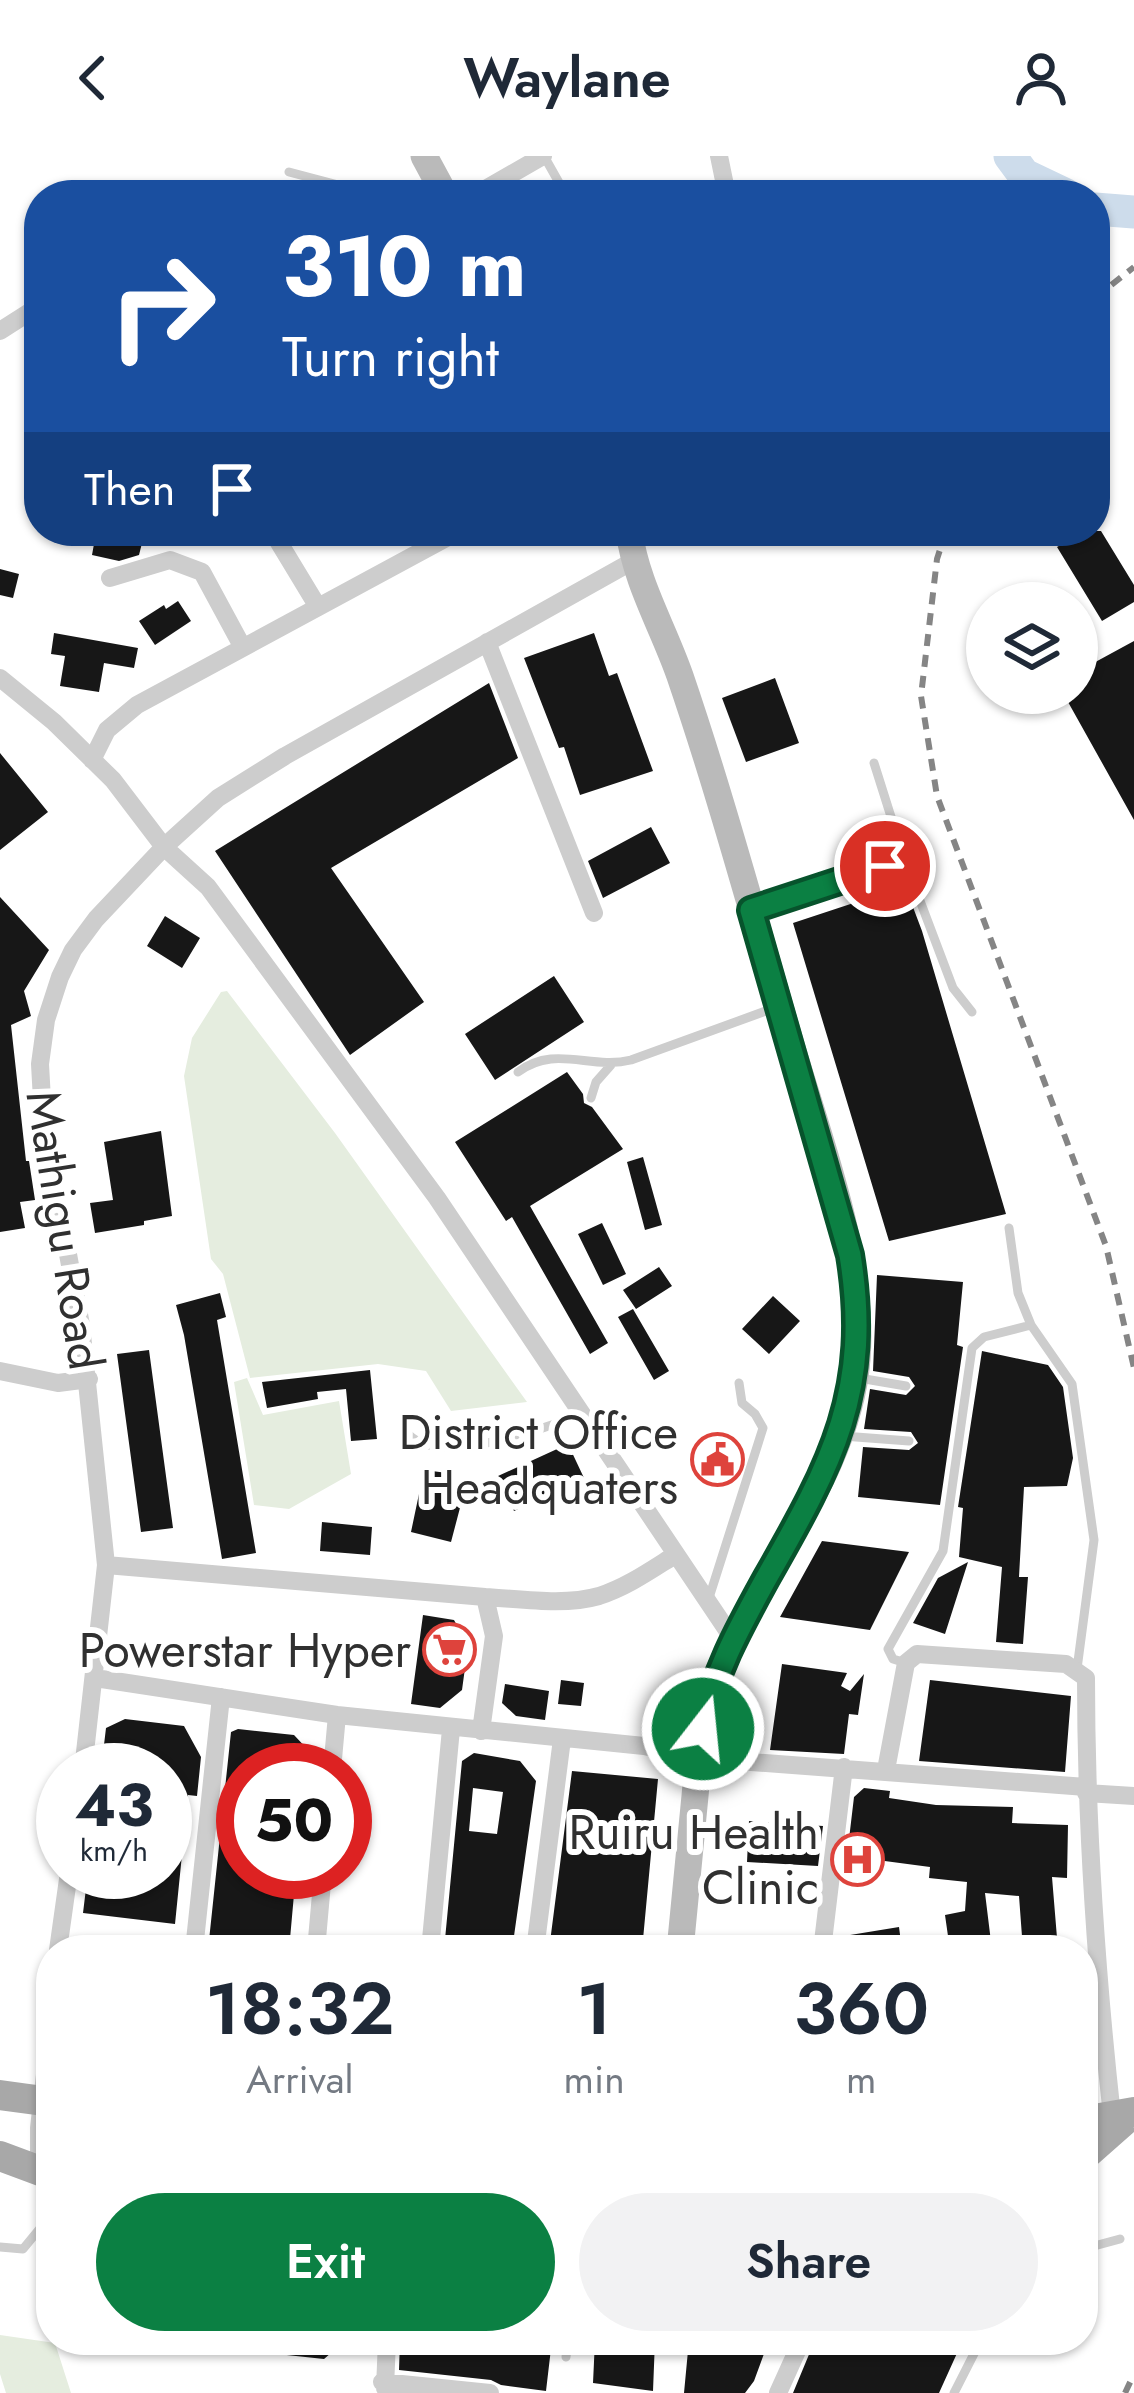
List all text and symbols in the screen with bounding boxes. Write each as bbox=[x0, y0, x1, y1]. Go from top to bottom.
text: Waylane bbox=[463, 39, 671, 117]
icon: back bbox=[60, 45, 126, 111]
icon: person bbox=[1008, 45, 1074, 111]
text: 310 m bbox=[282, 206, 527, 328]
icon: right bbox=[84, 228, 240, 384]
text: Turn right bbox=[282, 318, 499, 396]
icon: arrive bbox=[199, 456, 265, 522]
text: Then bbox=[84, 457, 175, 522]
map controls bbox=[966, 582, 1098, 714]
button: layers bbox=[966, 582, 1098, 714]
pin bbox=[834, 815, 936, 917]
icon: arrive bbox=[852, 833, 918, 899]
street label: Mathigu Road bbox=[8, 1086, 121, 1375]
place label: District Office Headquaters bbox=[399, 1398, 678, 1522]
public building icon: District Office Headquaters bbox=[689, 1432, 745, 1488]
place label: Powerstar Hyper bbox=[79, 1616, 412, 1685]
supermarket icon: Powerstar Hyper bbox=[422, 1622, 478, 1678]
position arrow bbox=[640, 1666, 766, 1792]
speed limit sign: 50 bbox=[216, 1743, 372, 1899]
text: 43 bbox=[74, 1762, 154, 1849]
place label: Ruiru Health Clinic bbox=[568, 1798, 819, 1922]
text: km/h bbox=[80, 1829, 148, 1872]
hospital icon: Ruiru Health Clinic bbox=[830, 1832, 886, 1888]
text: 18:32 bbox=[205, 1957, 395, 2061]
text: 1 bbox=[576, 1957, 612, 2061]
text: 360 bbox=[794, 1957, 929, 2061]
text: Arrival bbox=[246, 2051, 354, 2108]
text: min bbox=[564, 2051, 625, 2108]
text: m bbox=[846, 2051, 877, 2108]
button: Exit bbox=[96, 2193, 555, 2331]
button: Share bbox=[579, 2193, 1038, 2331]

